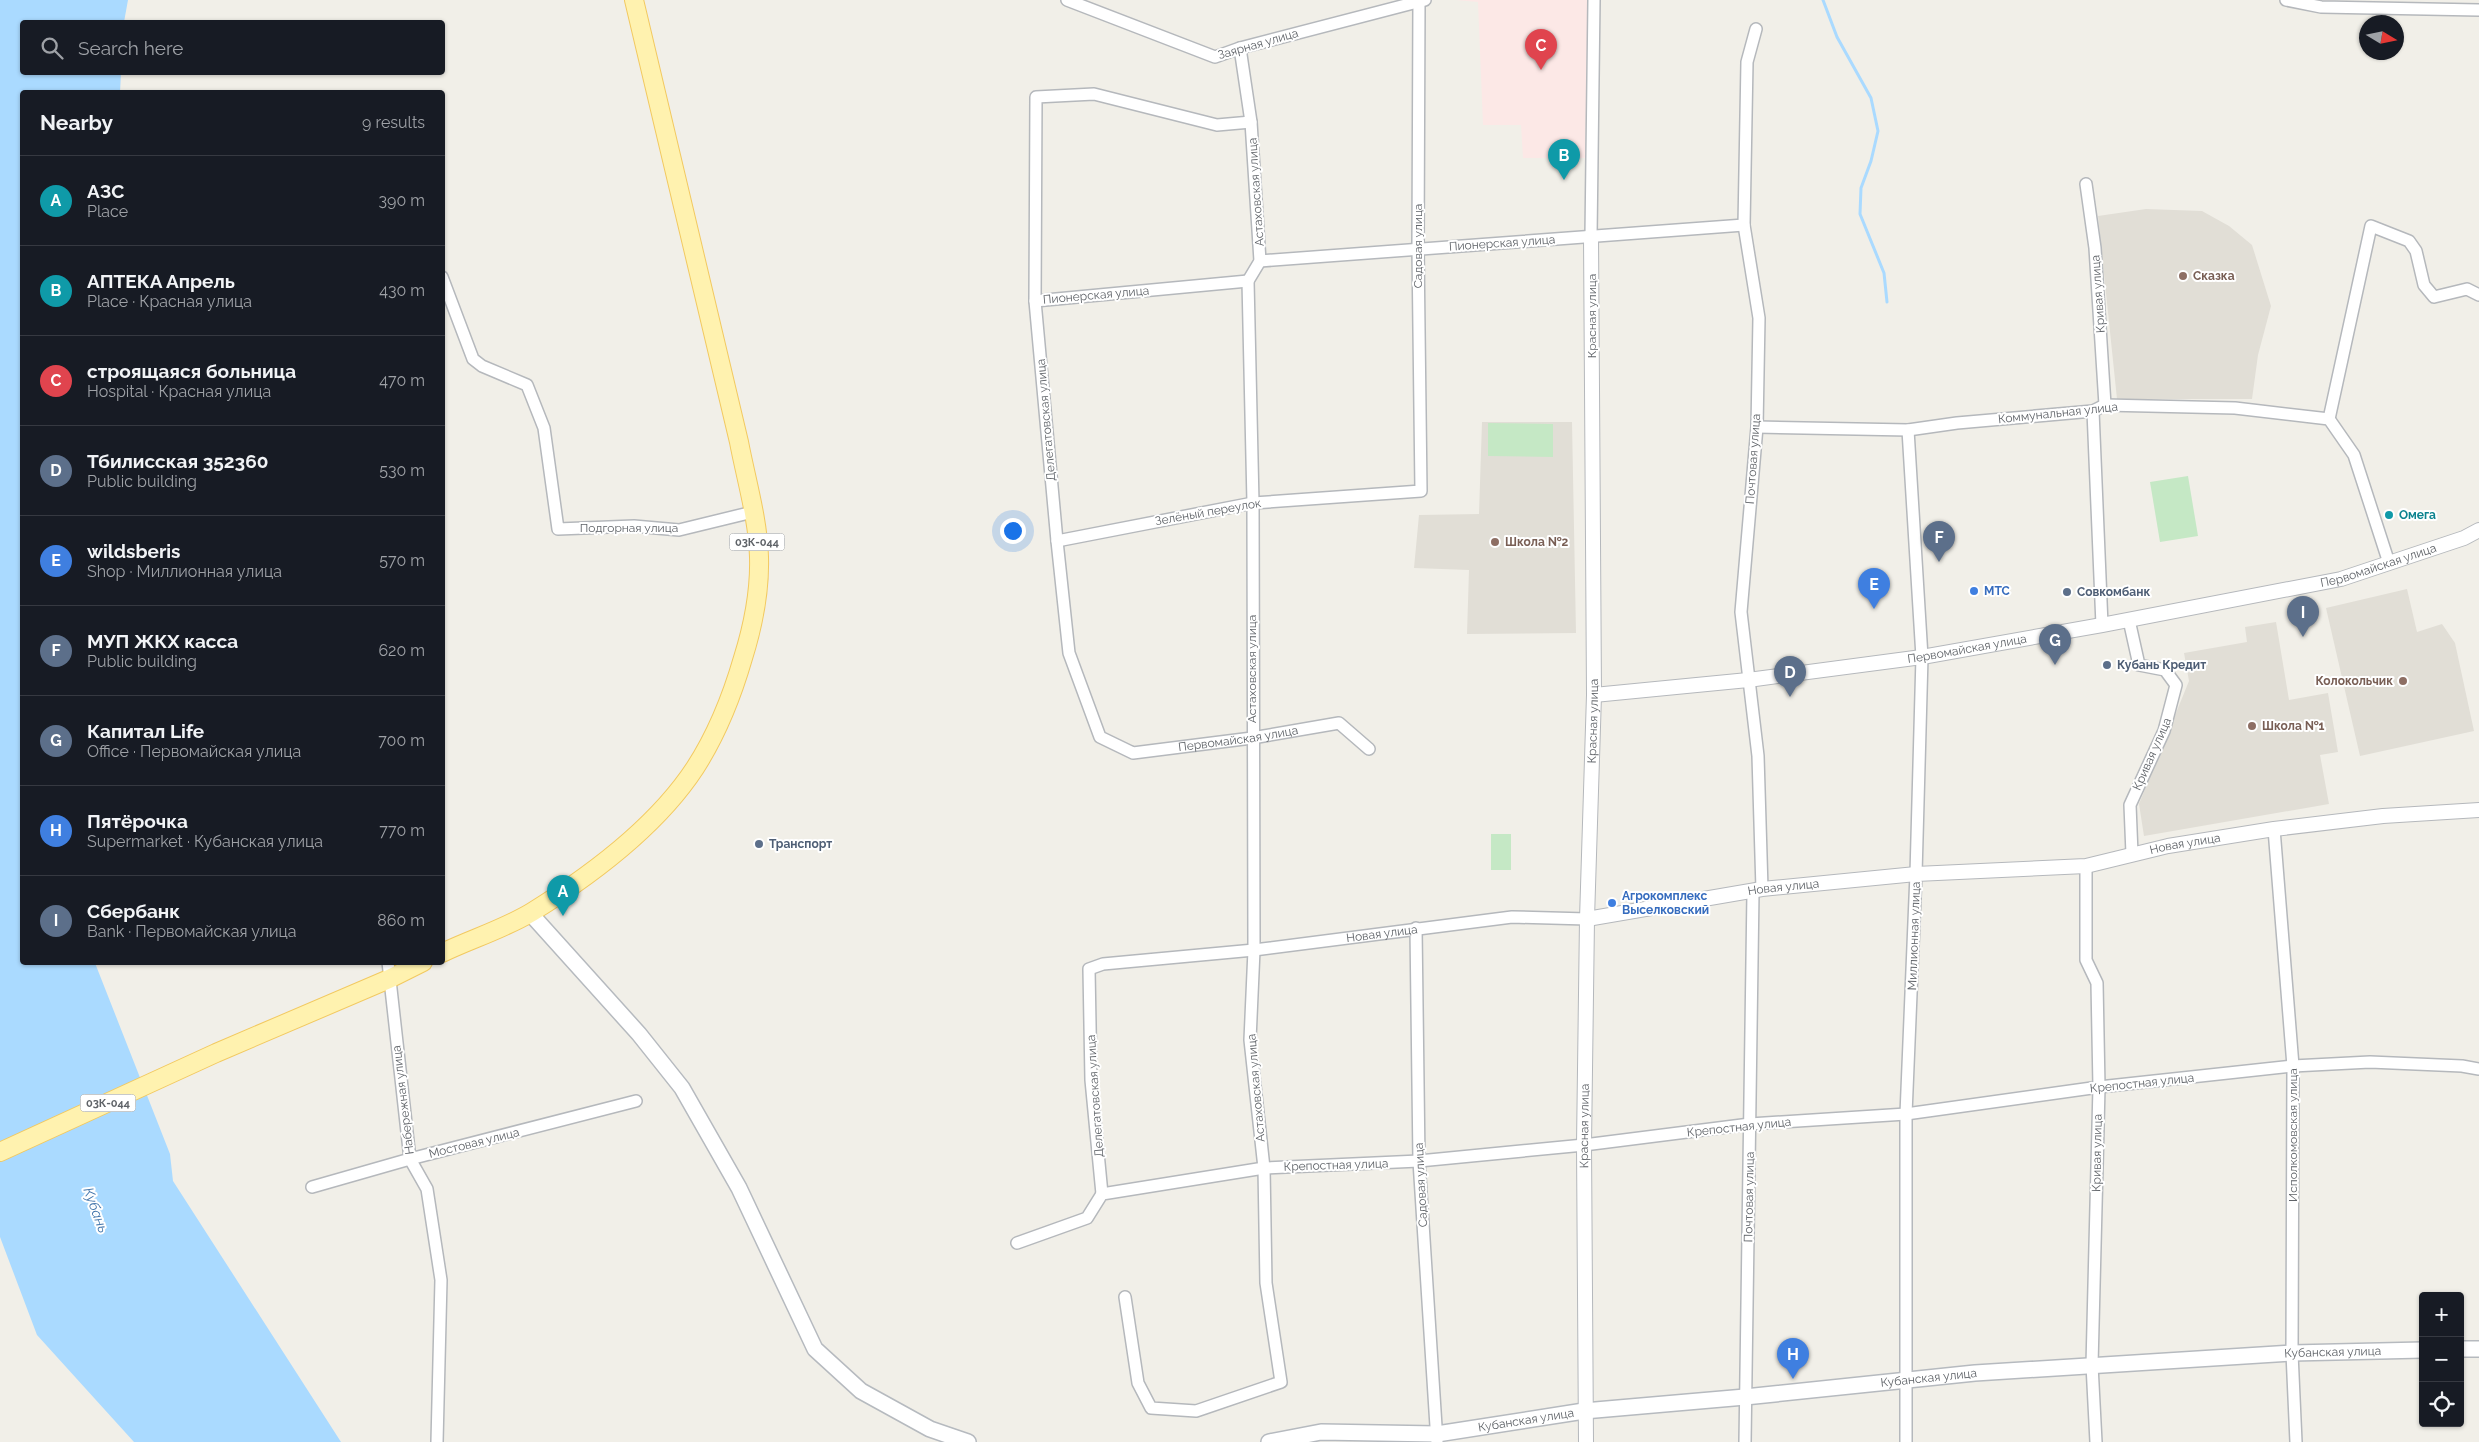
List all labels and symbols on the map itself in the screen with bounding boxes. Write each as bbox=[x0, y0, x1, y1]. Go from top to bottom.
north arrow bbox=[2359, 15, 2404, 60]
street label: Заярная улица bbox=[1216, 26, 1300, 62]
pin: C bbox=[1525, 29, 1557, 70]
street label: Астаховская улица bbox=[1245, 137, 1267, 247]
pin: B bbox=[1548, 139, 1580, 180]
street label: Садовая улица bbox=[1411, 204, 1425, 288]
street label: Пионерская улица bbox=[1448, 232, 1556, 254]
street label: Кривая улица bbox=[2088, 255, 2108, 333]
place label: Сказка bbox=[2193, 269, 2235, 283]
marker: Сказка bbox=[2177, 270, 2189, 282]
street label: Красная улица bbox=[1585, 274, 1599, 358]
street label: Пионерская улица bbox=[1042, 283, 1150, 307]
street label: Делегатовская улица bbox=[1034, 358, 1058, 482]
street label: Коммунальная улица bbox=[1997, 400, 2119, 426]
street label: Почтовая улица bbox=[1743, 413, 1763, 505]
street label: Зелёный переулок bbox=[1154, 496, 1262, 528]
place label: Омега bbox=[2399, 508, 2436, 522]
marker: Омега bbox=[2383, 509, 2395, 521]
your location bbox=[1000, 518, 1026, 544]
street label: Подгорная улица bbox=[580, 521, 678, 535]
pin: F bbox=[1923, 521, 1955, 562]
road number: 03К-044 bbox=[730, 534, 784, 550]
place label: Школа №2 bbox=[1505, 535, 1569, 549]
marker: Школа №2 bbox=[1489, 536, 1501, 548]
street label: Первомайская улица bbox=[2319, 541, 2438, 590]
pin: E bbox=[1858, 568, 1890, 609]
place label: МТС bbox=[1984, 584, 2010, 598]
marker: МТС bbox=[1968, 585, 1980, 597]
place label: Совкомбанк bbox=[2077, 585, 2150, 599]
marker: Совкомбанк bbox=[2061, 586, 2073, 598]
pin: I bbox=[2287, 596, 2319, 637]
street label: Астаховская улица bbox=[1245, 615, 1259, 723]
pin: G bbox=[2039, 624, 2071, 665]
street label: Первомайская улица bbox=[1906, 632, 2028, 666]
pin: D bbox=[1774, 656, 1806, 697]
place label: Кубань Кредит bbox=[2117, 658, 2206, 672]
marker: Кубань Кредит bbox=[2101, 659, 2113, 671]
place label: Колокольчик bbox=[2315, 674, 2393, 688]
marker: Колокольчик bbox=[2397, 675, 2409, 687]
street label: Красная улица bbox=[1585, 679, 1601, 764]
street label: Кривая улица bbox=[2130, 716, 2174, 792]
place label: Школа №1 bbox=[2262, 719, 2325, 733]
marker: Школа №1 bbox=[2246, 720, 2258, 732]
street label: Первомайская улица bbox=[1177, 723, 1299, 754]
street label: Новая улица bbox=[2148, 831, 2221, 857]
place label: Транспорт bbox=[769, 837, 832, 851]
marker: Транспорт bbox=[753, 838, 765, 850]
pin: A bbox=[547, 875, 579, 916]
street label: Новая улица bbox=[1747, 876, 1820, 898]
street label: Миллионная улица bbox=[1905, 881, 1923, 991]
place label: Агрокомплекс Выселковский bbox=[1622, 889, 1709, 917]
marker: Агрокомплекс Выселковский bbox=[1606, 897, 1618, 909]
street label: Новая улица bbox=[1345, 922, 1418, 945]
street label: Астаховская улица bbox=[1244, 1033, 1268, 1143]
street label: Делегатовская улица bbox=[1084, 1034, 1106, 1158]
street label: Набережная улица bbox=[389, 1045, 417, 1155]
street label: Исполкомовская улица bbox=[2286, 1068, 2300, 1202]
street label: Крепостная улица bbox=[2089, 1071, 2195, 1095]
street label: Красная улица bbox=[1577, 1084, 1592, 1168]
road number: 03К-044 bbox=[80, 1094, 136, 1112]
street label: Кривая улица bbox=[2089, 1114, 2105, 1192]
street label: Крепостная улица bbox=[1686, 1115, 1792, 1139]
street label: Мостовая улица bbox=[427, 1125, 521, 1161]
street label: Садовая улица bbox=[1412, 1142, 1430, 1228]
street label: Почтовая улица bbox=[1741, 1152, 1757, 1242]
street label: Крепостная улица bbox=[1283, 1156, 1389, 1174]
water label: Кубань bbox=[80, 1185, 112, 1235]
pin: H bbox=[1777, 1338, 1809, 1379]
street label: Кубанская улица bbox=[2284, 1344, 2381, 1360]
street label: Кубанская улица bbox=[1880, 1366, 1978, 1390]
street label: Кубанская улица bbox=[1477, 1406, 1575, 1434]

